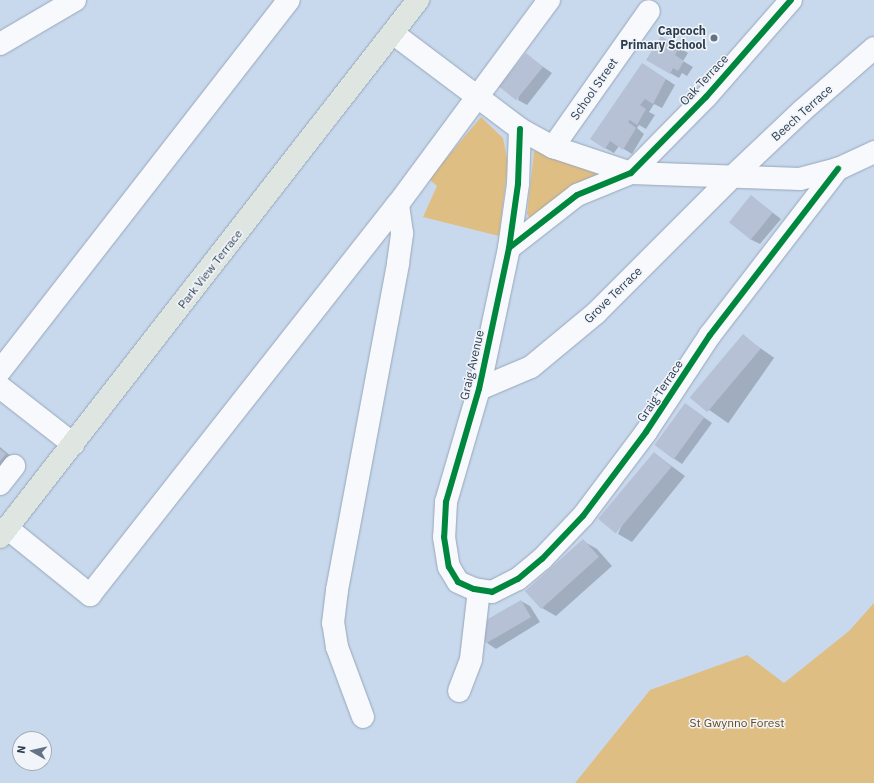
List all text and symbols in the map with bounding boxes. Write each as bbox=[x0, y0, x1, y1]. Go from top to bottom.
place label: Capcoch Primary School bbox=[620, 24, 706, 52]
marker: Capcoch Primary School bbox=[709, 33, 719, 43]
street label: Oak Terrace bbox=[677, 52, 731, 108]
street label: School Street bbox=[567, 55, 621, 123]
street label: Beech Terrace bbox=[769, 82, 835, 144]
street label: Park View Terrace bbox=[175, 227, 245, 311]
street label: Grove Terrace bbox=[581, 264, 645, 326]
street label: Graig Avenue bbox=[457, 329, 487, 401]
street label: Graig Terrace bbox=[634, 357, 686, 425]
park label: St Gwynno Forest bbox=[690, 716, 784, 730]
north arrow bbox=[12, 731, 52, 771]
text: N bbox=[14, 745, 29, 754]

